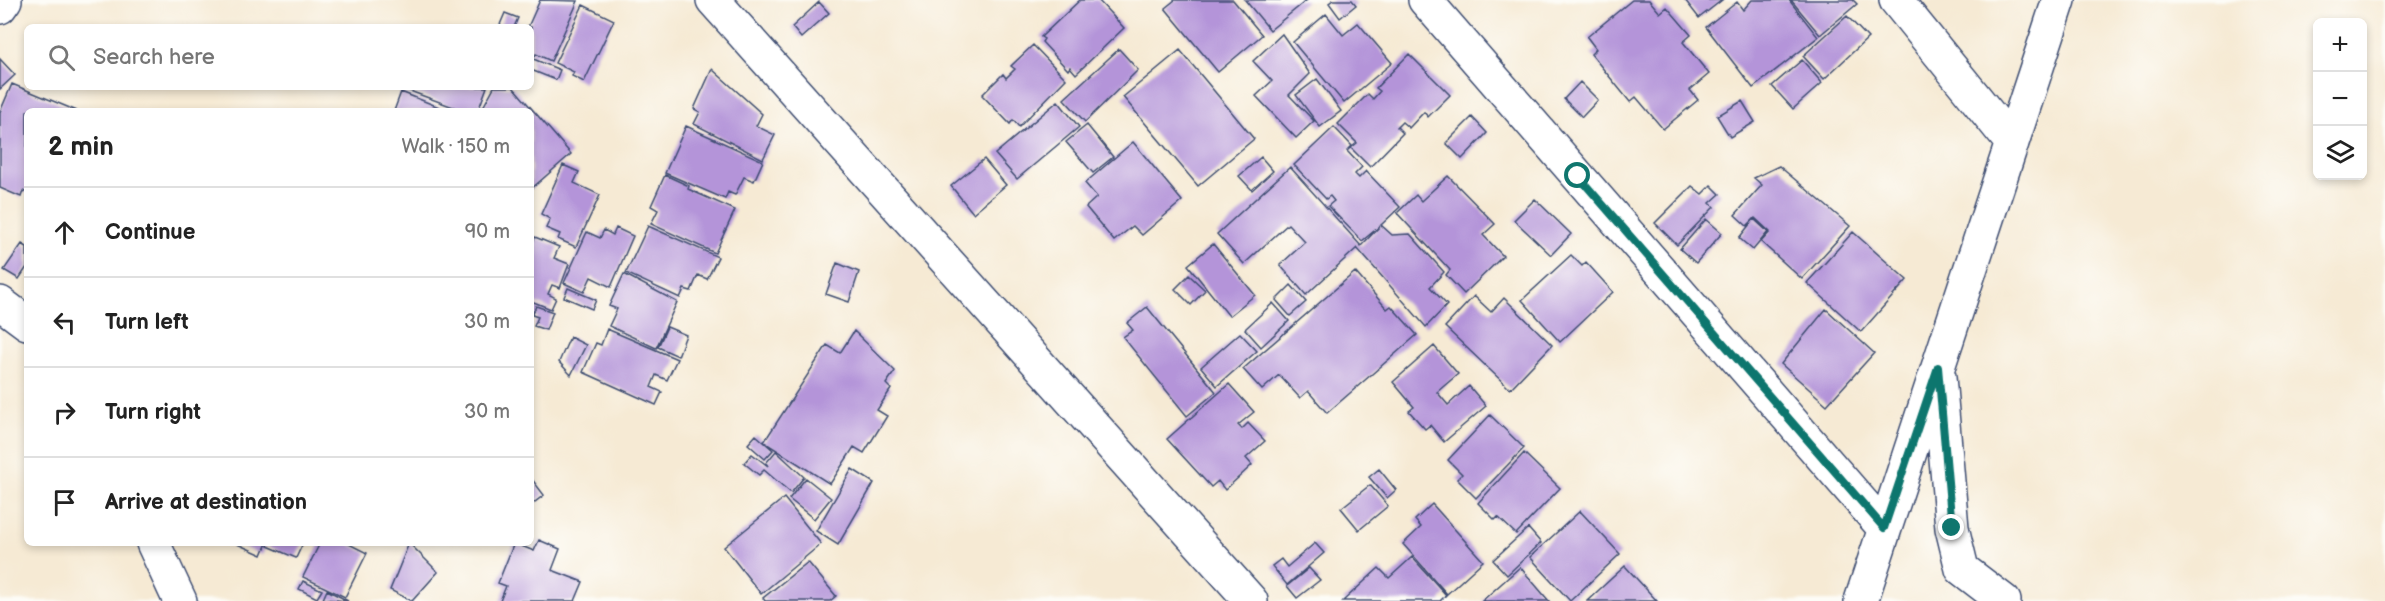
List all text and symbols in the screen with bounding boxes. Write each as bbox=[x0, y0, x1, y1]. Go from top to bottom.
map controls bbox=[2313, 18, 2367, 180]
button: + bbox=[2313, 18, 2367, 72]
search box bbox=[24, 24, 534, 90]
icon: search bbox=[45, 41, 78, 74]
text: Search here bbox=[93, 44, 215, 71]
button: − bbox=[2313, 72, 2367, 126]
button: layers bbox=[2313, 126, 2367, 180]
text: 2 min bbox=[48, 132, 114, 163]
text: Walk · 150 m bbox=[401, 135, 510, 159]
route start bbox=[1564, 162, 1590, 188]
icon: ahead bbox=[48, 216, 81, 249]
text: Continue bbox=[105, 219, 195, 246]
text: 90 m bbox=[465, 220, 510, 244]
icon: left bbox=[48, 306, 81, 339]
text: Turn left bbox=[105, 309, 189, 336]
text: 30 m bbox=[464, 310, 510, 334]
icon: right bbox=[48, 396, 81, 429]
text: Turn right bbox=[105, 399, 201, 426]
text: 30 m bbox=[464, 400, 510, 424]
icon: arrive bbox=[48, 486, 81, 519]
text: Arrive at destination bbox=[105, 489, 307, 516]
route end bbox=[1938, 514, 1964, 540]

